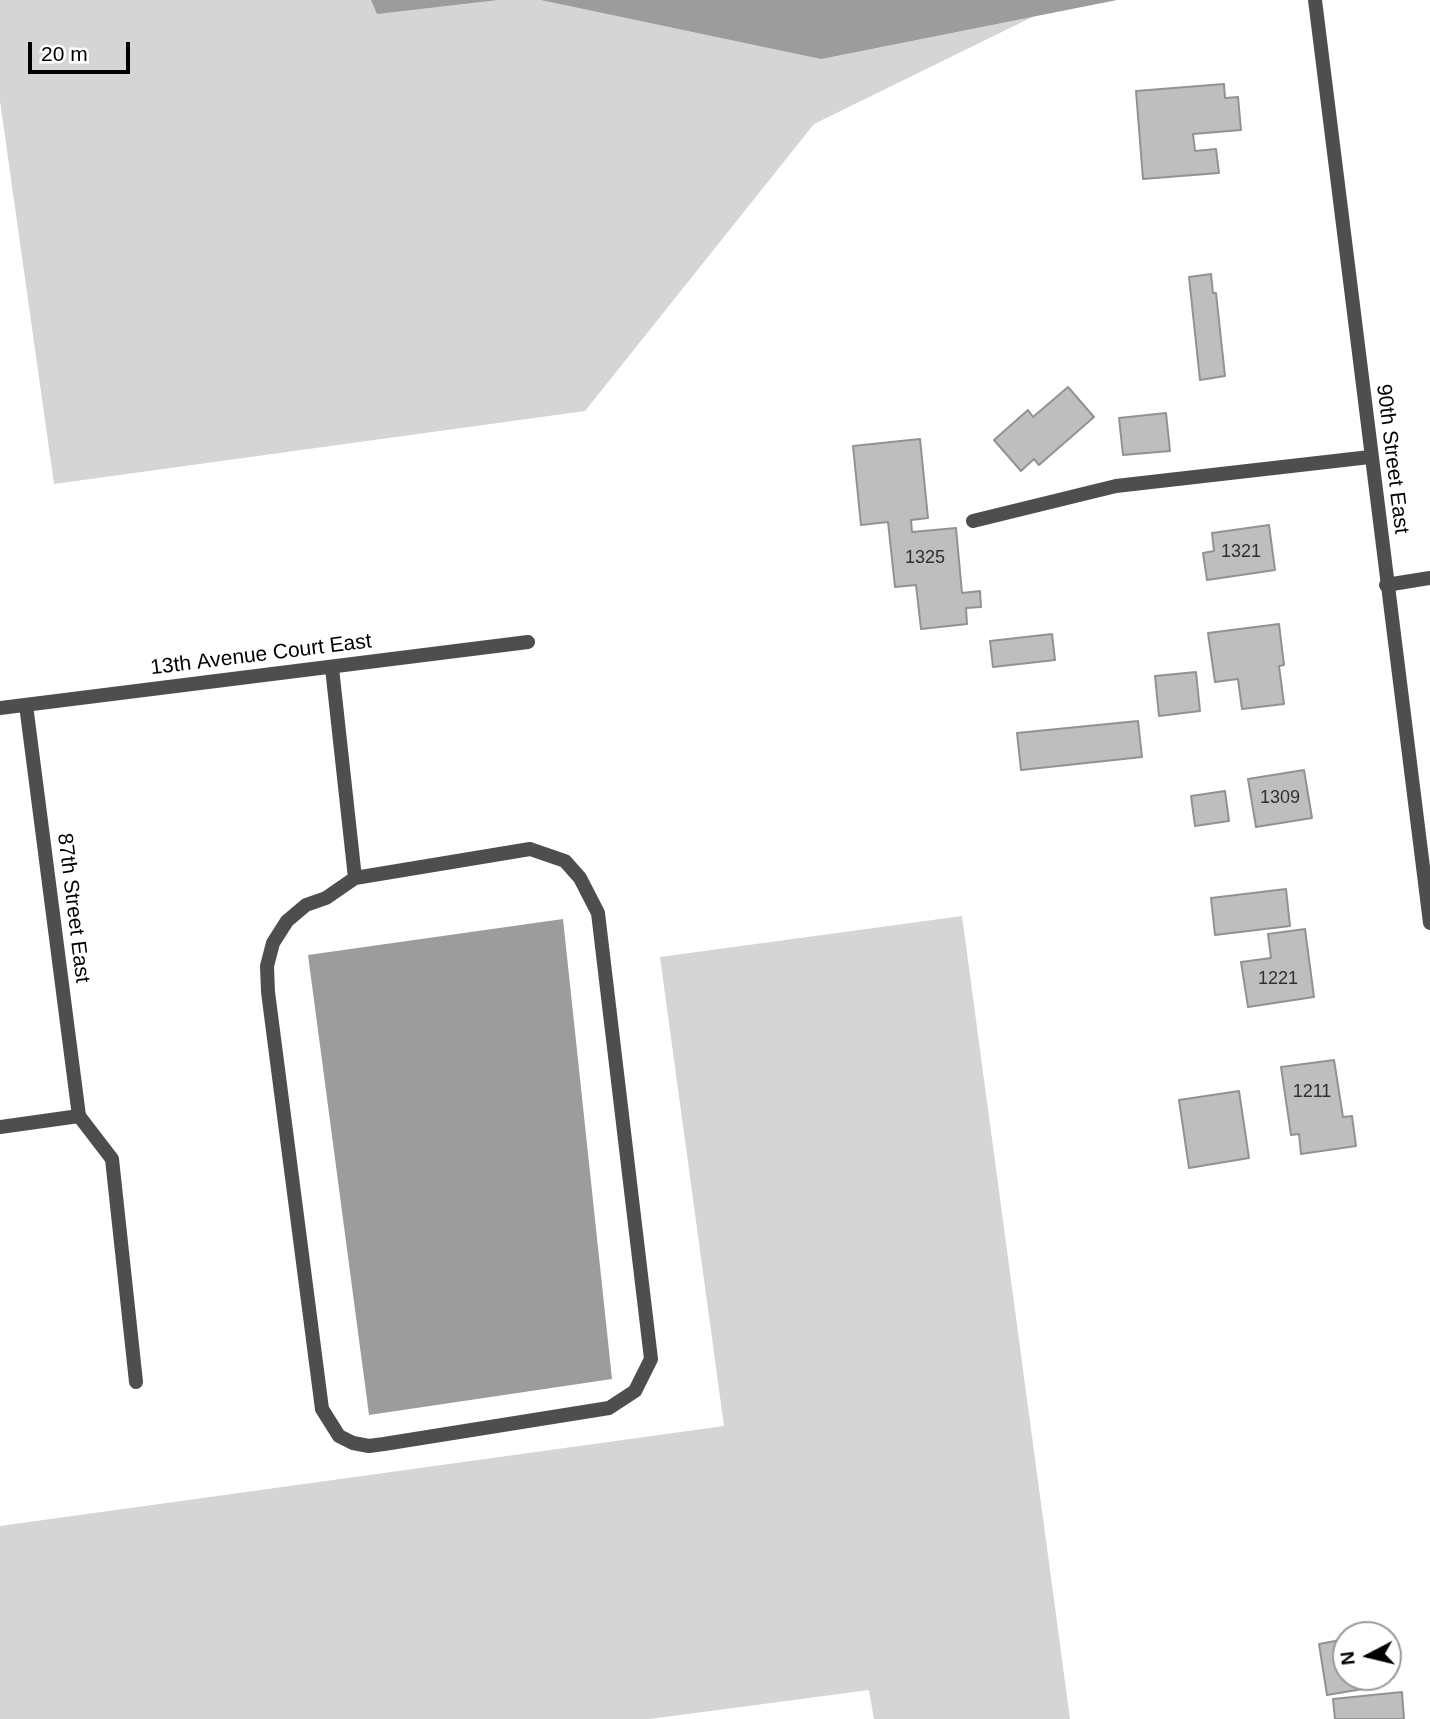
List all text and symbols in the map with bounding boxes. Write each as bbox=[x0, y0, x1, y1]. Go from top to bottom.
scale bar bbox=[32, 28, 133, 72]
text: 20 m bbox=[41, 42, 88, 65]
street label: 90th Street East bbox=[1370, 383, 1414, 535]
house number: 1321 bbox=[1221, 541, 1261, 563]
house number: 1325 bbox=[905, 547, 945, 569]
street label: 13th Avenue Court East bbox=[149, 629, 373, 681]
house number: 1309 bbox=[1260, 787, 1300, 809]
street label: 87th Street East bbox=[51, 832, 95, 984]
house number: 1221 bbox=[1258, 968, 1298, 990]
house number: 1211 bbox=[1293, 1081, 1331, 1103]
north arrow bbox=[1332, 1621, 1402, 1691]
text: N bbox=[1336, 1650, 1359, 1666]

